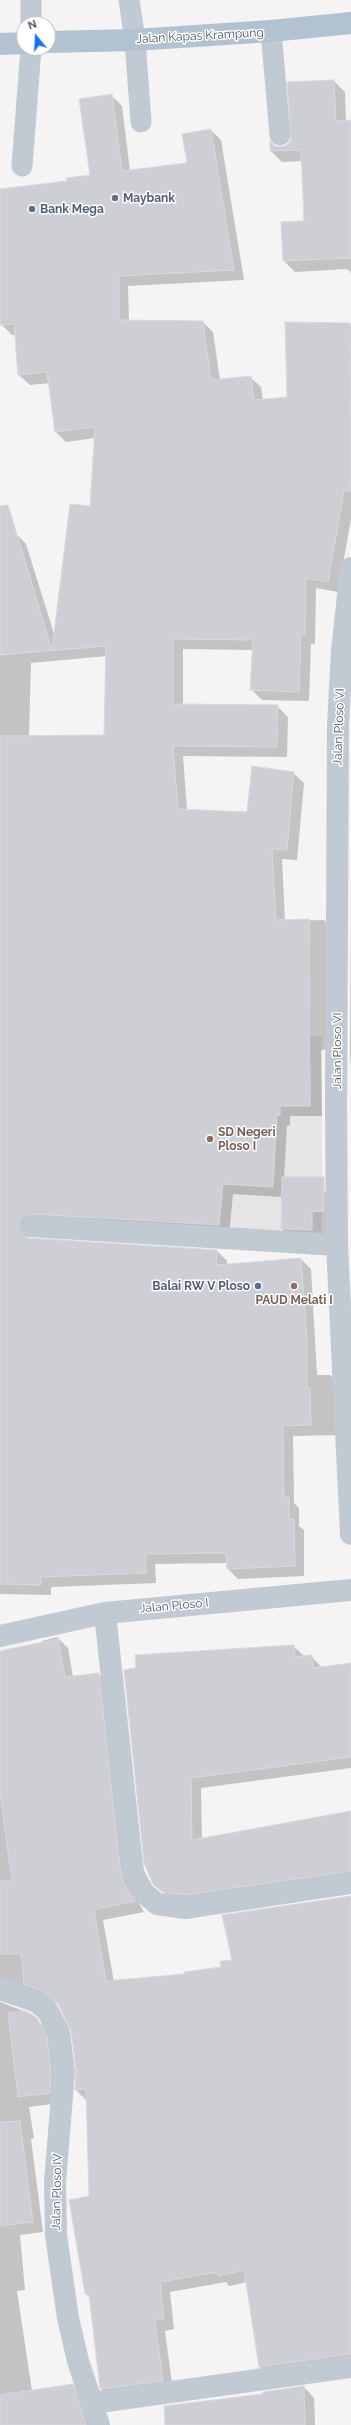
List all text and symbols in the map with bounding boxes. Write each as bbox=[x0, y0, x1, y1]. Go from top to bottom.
north arrow bbox=[16, 16, 56, 56]
text: N bbox=[26, 18, 38, 33]
street label: Jalan Kapas Krampung bbox=[136, 25, 264, 47]
place label: Maybank bbox=[123, 191, 175, 205]
marker: Maybank bbox=[110, 193, 120, 203]
place label: Bank Mega bbox=[40, 202, 104, 216]
marker: Bank Mega bbox=[27, 204, 37, 214]
street label: Jalan Ploso VI bbox=[330, 688, 348, 766]
street label: Jalan Ploso VI bbox=[330, 1012, 344, 1090]
place label: SD Negeri Ploso I bbox=[218, 1125, 276, 1153]
marker: SD Negeri Ploso I bbox=[205, 1134, 215, 1144]
place label: Balai RW V Ploso bbox=[152, 1279, 250, 1293]
marker: Balai RW V Ploso bbox=[253, 1281, 263, 1291]
marker: PAUD Melati I bbox=[289, 1281, 299, 1291]
place label: PAUD Melati I bbox=[255, 1293, 333, 1307]
street label: Jalan Ploso I bbox=[139, 1596, 209, 1616]
street label: Jalan Ploso IV bbox=[49, 2153, 65, 2231]

